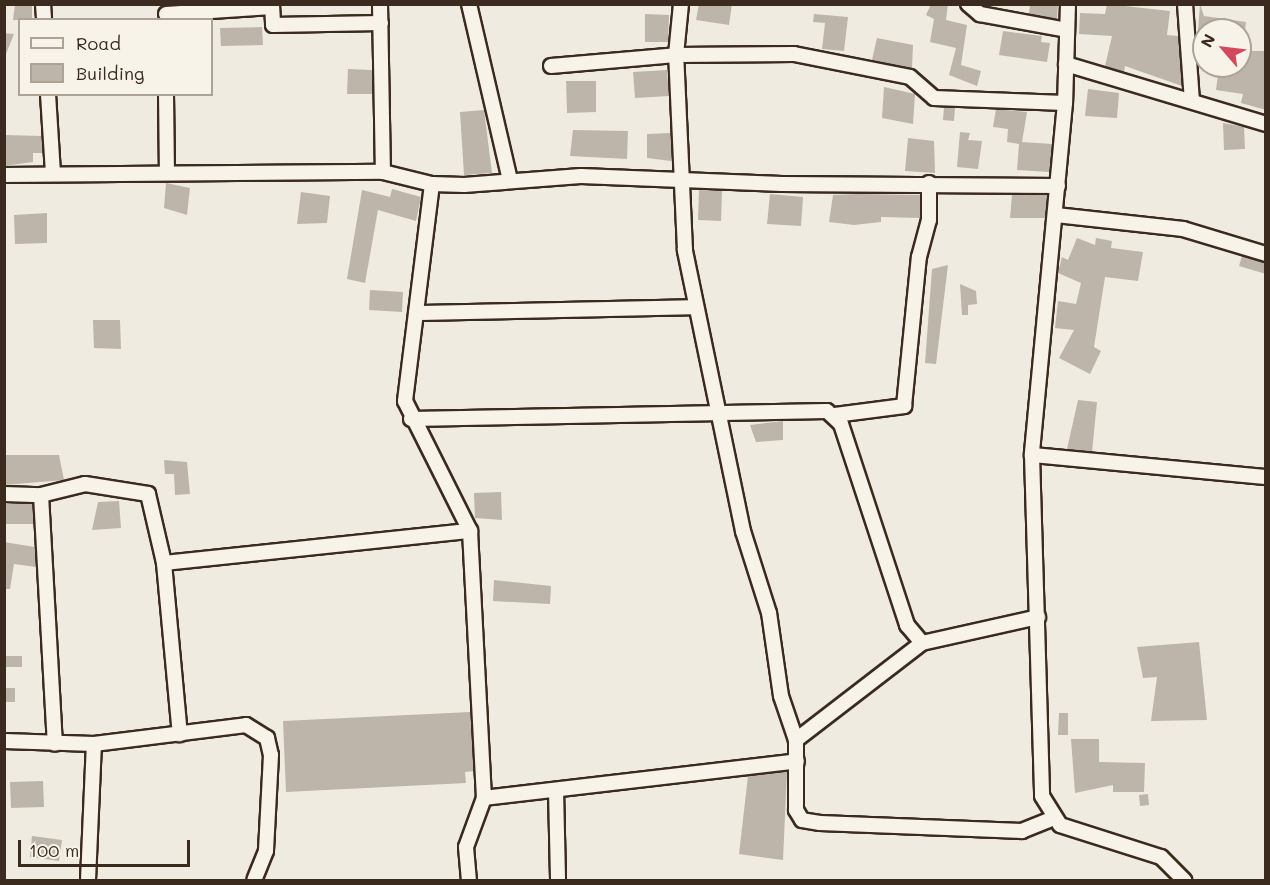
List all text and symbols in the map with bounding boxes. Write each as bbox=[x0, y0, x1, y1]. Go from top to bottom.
legend bbox=[18, 18, 213, 96]
north arrow bbox=[1192, 18, 1252, 78]
text: N bbox=[1195, 30, 1220, 51]
text: Road bbox=[76, 31, 121, 55]
text: Building bbox=[76, 61, 144, 85]
scale bar bbox=[21, 828, 194, 866]
text: 100 m bbox=[29, 838, 79, 862]

